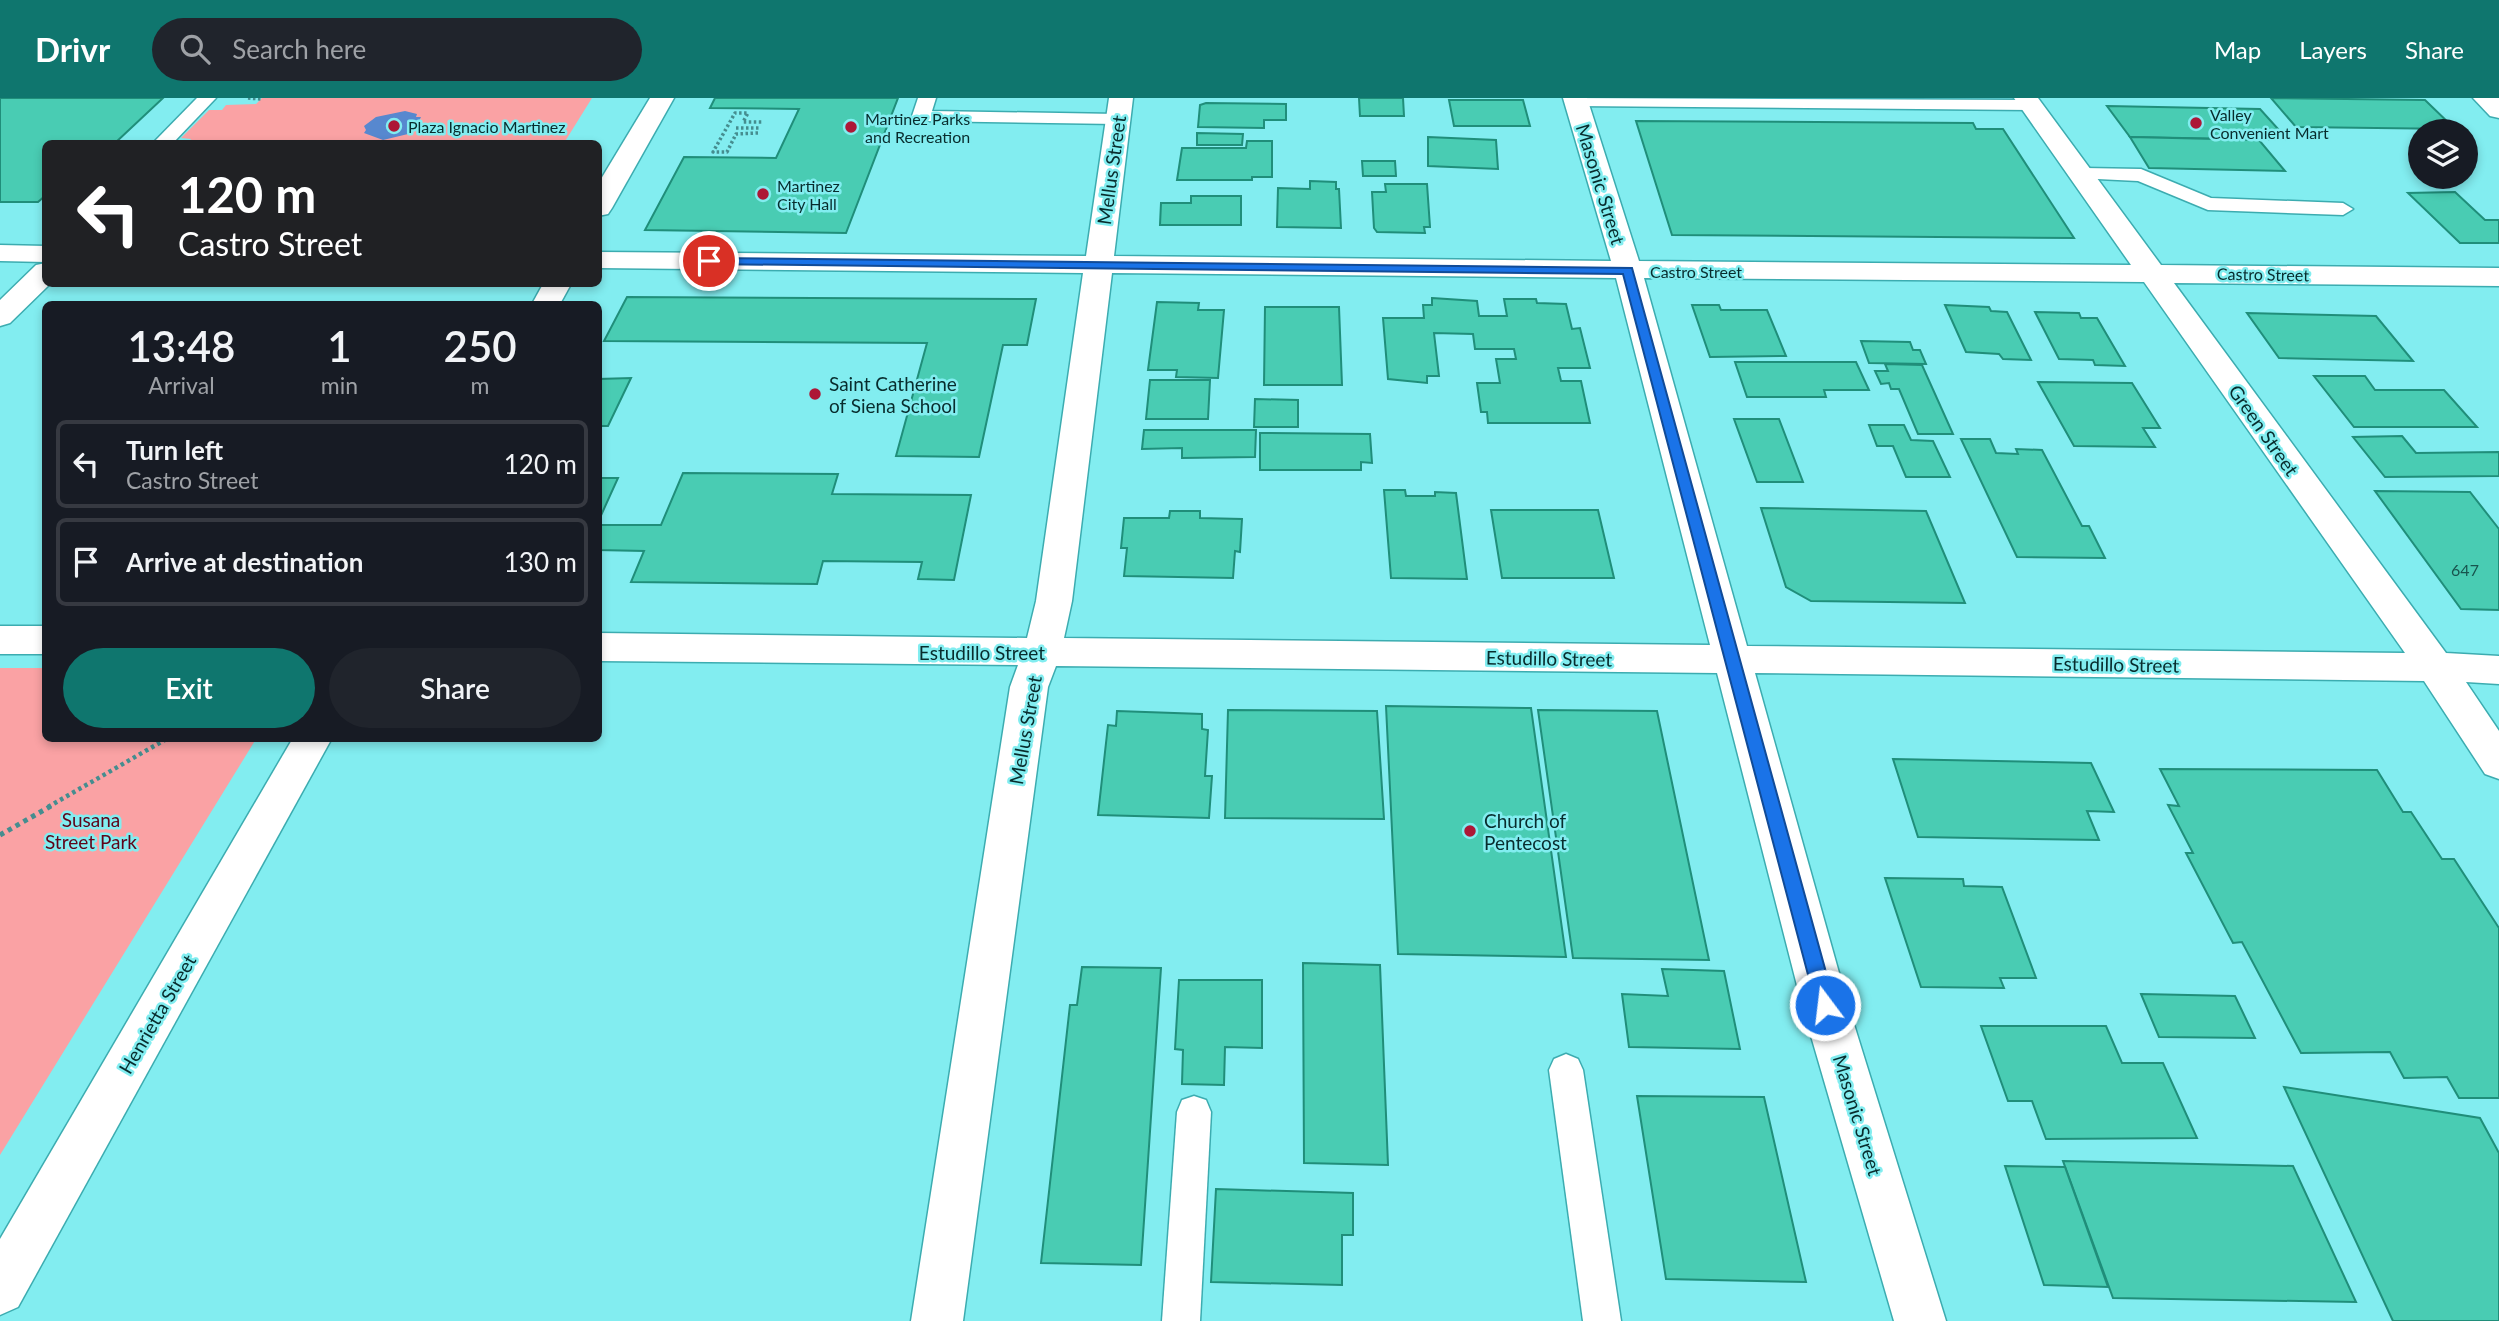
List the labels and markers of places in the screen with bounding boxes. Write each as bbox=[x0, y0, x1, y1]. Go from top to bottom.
place label: Valley Convenient Mart bbox=[2210, 105, 2329, 142]
place label: Martinez Parks and Recreation bbox=[865, 109, 970, 146]
marker: Valley Convenient Mart bbox=[2188, 115, 2204, 131]
place label: Plaza Ignacio Martinez bbox=[408, 117, 566, 136]
marker: Plaza Ignacio Martinez bbox=[386, 118, 402, 134]
marker: Martinez Parks and Recreation bbox=[843, 119, 859, 135]
place label: Martinez City Hall bbox=[777, 176, 840, 213]
marker: Martinez City Hall bbox=[755, 186, 771, 202]
pin bbox=[679, 231, 739, 291]
place label: Saint Catherine of Siena School bbox=[829, 372, 957, 417]
marker: Saint Catherine of Siena School bbox=[807, 386, 823, 402]
place label: Church of Pentecost bbox=[1484, 809, 1567, 854]
marker: Church of Pentecost bbox=[1462, 823, 1478, 839]

